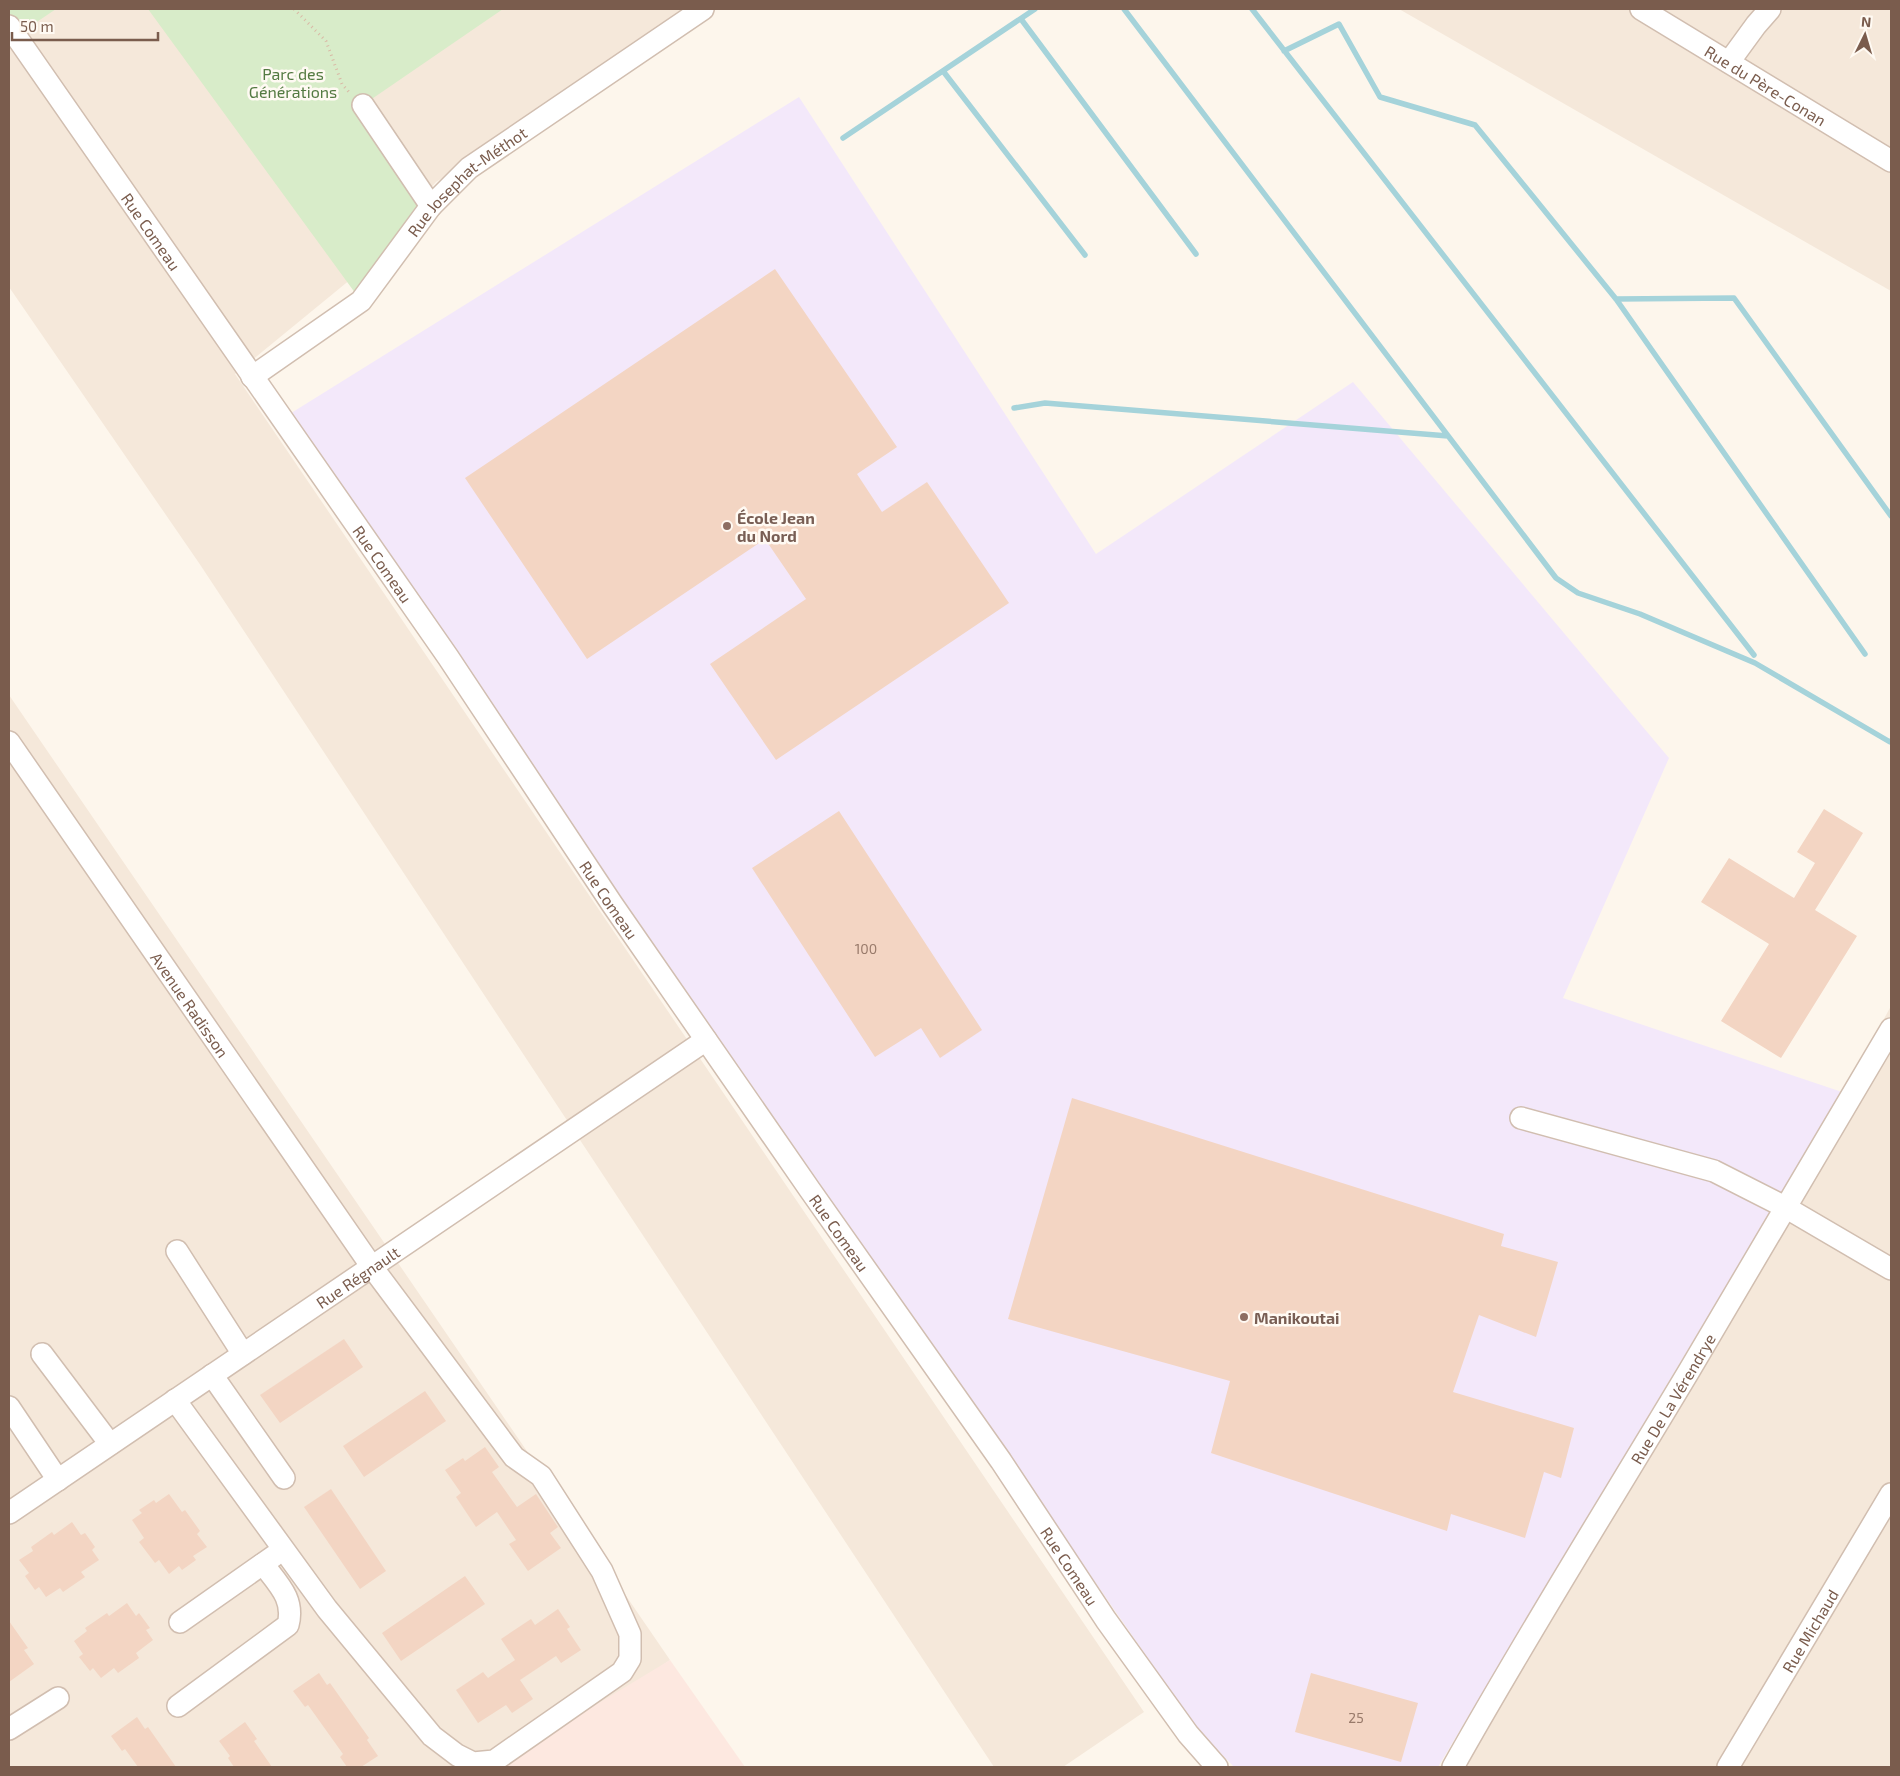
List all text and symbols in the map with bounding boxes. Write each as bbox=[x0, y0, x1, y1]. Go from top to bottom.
scale bar bbox=[12, 10, 159, 42]
north arrow bbox=[1840, 10, 1890, 60]
text: N bbox=[1860, 13, 1872, 30]
text: 50 m bbox=[20, 17, 54, 35]
street label: Rue du Père-Conan bbox=[1702, 41, 1830, 129]
park label: Parc des Générations bbox=[249, 64, 337, 101]
street label: Rue Josephat-Méthot bbox=[403, 122, 530, 240]
street label: Rue Comeau bbox=[118, 189, 185, 274]
place label: École Jean du Nord bbox=[737, 508, 815, 545]
marker: École Jean du Nord bbox=[721, 520, 733, 532]
street label: Rue Comeau bbox=[350, 521, 417, 606]
street label: Rue Comeau bbox=[576, 857, 642, 942]
house number: 100 bbox=[855, 940, 877, 957]
street label: Avenue Radisson bbox=[147, 948, 233, 1061]
street label: Rue Comeau bbox=[806, 1190, 874, 1275]
street label: Rue Régnault bbox=[312, 1242, 403, 1312]
place label: Manikoutai bbox=[1254, 1308, 1339, 1327]
marker: Manikoutai bbox=[1238, 1311, 1250, 1323]
street label: Rue De La Vérendrye bbox=[1626, 1330, 1719, 1467]
street label: Rue Comeau bbox=[1037, 1523, 1103, 1608]
street label: Rue Michaud bbox=[1777, 1586, 1842, 1675]
house number: 25 bbox=[1348, 1709, 1364, 1726]

